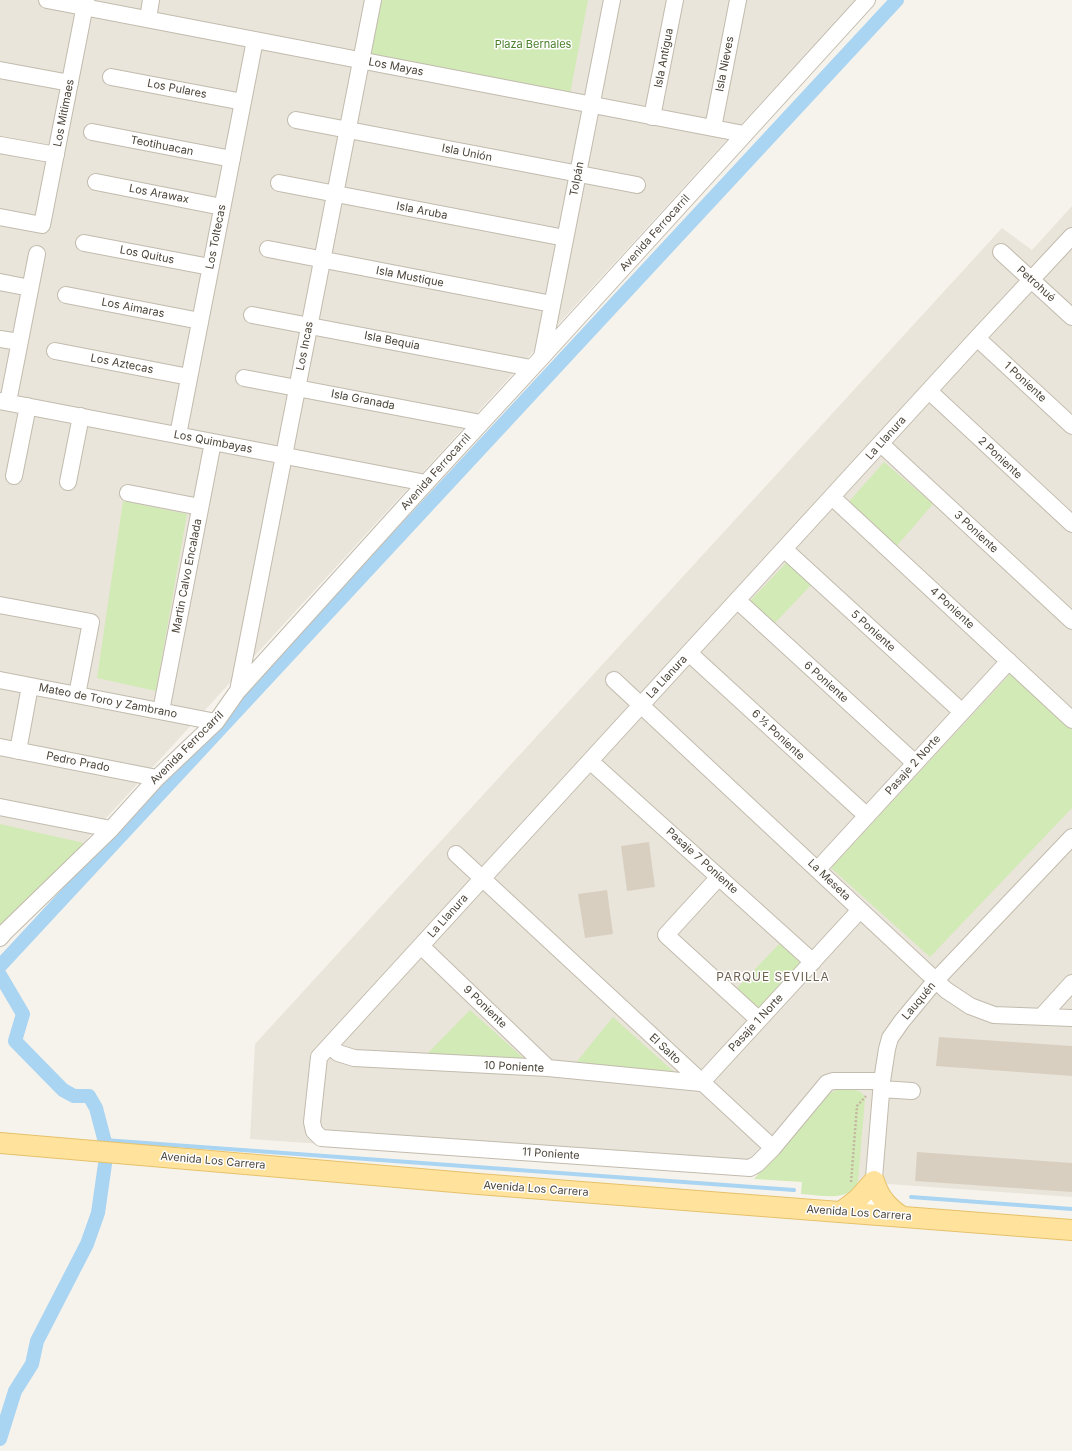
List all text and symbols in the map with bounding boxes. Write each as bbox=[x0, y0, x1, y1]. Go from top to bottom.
street label: Isla Antigua bbox=[652, 27, 676, 89]
street label: Isla Nieves bbox=[713, 35, 737, 93]
park label: Plaza Bernales bbox=[495, 38, 571, 52]
street label: Los Mayas bbox=[367, 55, 425, 79]
street label: Los Pulares bbox=[146, 77, 208, 101]
street label: Los Mitimaes bbox=[51, 78, 77, 148]
street label: Teotihuacan bbox=[129, 133, 195, 159]
street label: Isla Unión bbox=[441, 142, 493, 164]
street label: Tolpán bbox=[567, 161, 587, 197]
street label: Los Arawax bbox=[128, 182, 190, 206]
street label: Avenida Ferrocarril bbox=[617, 192, 693, 274]
street label: Isla Aruba bbox=[395, 200, 449, 222]
street label: Los Toltecas bbox=[203, 204, 229, 270]
street label: Los Quitus bbox=[119, 243, 175, 267]
street label: Petrohué bbox=[1014, 263, 1058, 305]
street label: Isla Mustique bbox=[375, 264, 445, 290]
street label: Los Aimaras bbox=[100, 295, 166, 321]
street label: Los Incas bbox=[294, 320, 316, 372]
street label: Isla Bequia bbox=[363, 329, 421, 353]
street label: Los Aztecas bbox=[89, 351, 155, 377]
street label: 1 Poniente bbox=[1001, 359, 1049, 405]
street label: Isla Granada bbox=[330, 387, 396, 413]
street label: La Llanura bbox=[863, 414, 909, 462]
street label: Los Quimbayas bbox=[173, 428, 253, 456]
street label: Avenida Ferrocarril bbox=[398, 431, 474, 513]
street label: 2 Poniente bbox=[975, 434, 1025, 482]
street label: 3 Poniente bbox=[951, 508, 1001, 556]
street label: Martin Calvo Encalada bbox=[169, 518, 205, 634]
street label: 4 Poniente bbox=[927, 584, 977, 632]
street label: 5 Poniente bbox=[848, 608, 898, 654]
street label: La Llanura bbox=[644, 653, 690, 701]
street label: 6 Poniente bbox=[801, 659, 851, 705]
street label: Mateo de Toro y Zambrano bbox=[38, 681, 178, 721]
street label: 6 ½ Poniente bbox=[749, 707, 807, 763]
street label: Avenida Ferrocarril bbox=[148, 709, 226, 787]
street label: Pasaje 2 Norte bbox=[883, 732, 943, 798]
street label: Pedro Prado bbox=[45, 749, 111, 775]
street label: Pasaje 7 Poniente bbox=[663, 825, 741, 897]
street label: La Meseta bbox=[805, 857, 853, 903]
street label: La Llanura bbox=[425, 892, 471, 940]
district label: PARQUE SEVILLA bbox=[716, 970, 830, 984]
street label: Lauquén bbox=[899, 980, 939, 1022]
street label: 9 Poniente bbox=[460, 983, 510, 1031]
street label: Pasaje 1 Norte bbox=[726, 991, 786, 1055]
street label: El Salto bbox=[646, 1031, 684, 1067]
street label: 10 Poniente bbox=[484, 1059, 544, 1075]
street label: 11 Poniente bbox=[522, 1145, 580, 1163]
street label: Avenida Los Carrera bbox=[160, 1150, 266, 1172]
street label: Avenida Los Carrera bbox=[483, 1179, 589, 1199]
street label: Avenida Los Carrera bbox=[806, 1203, 912, 1223]

